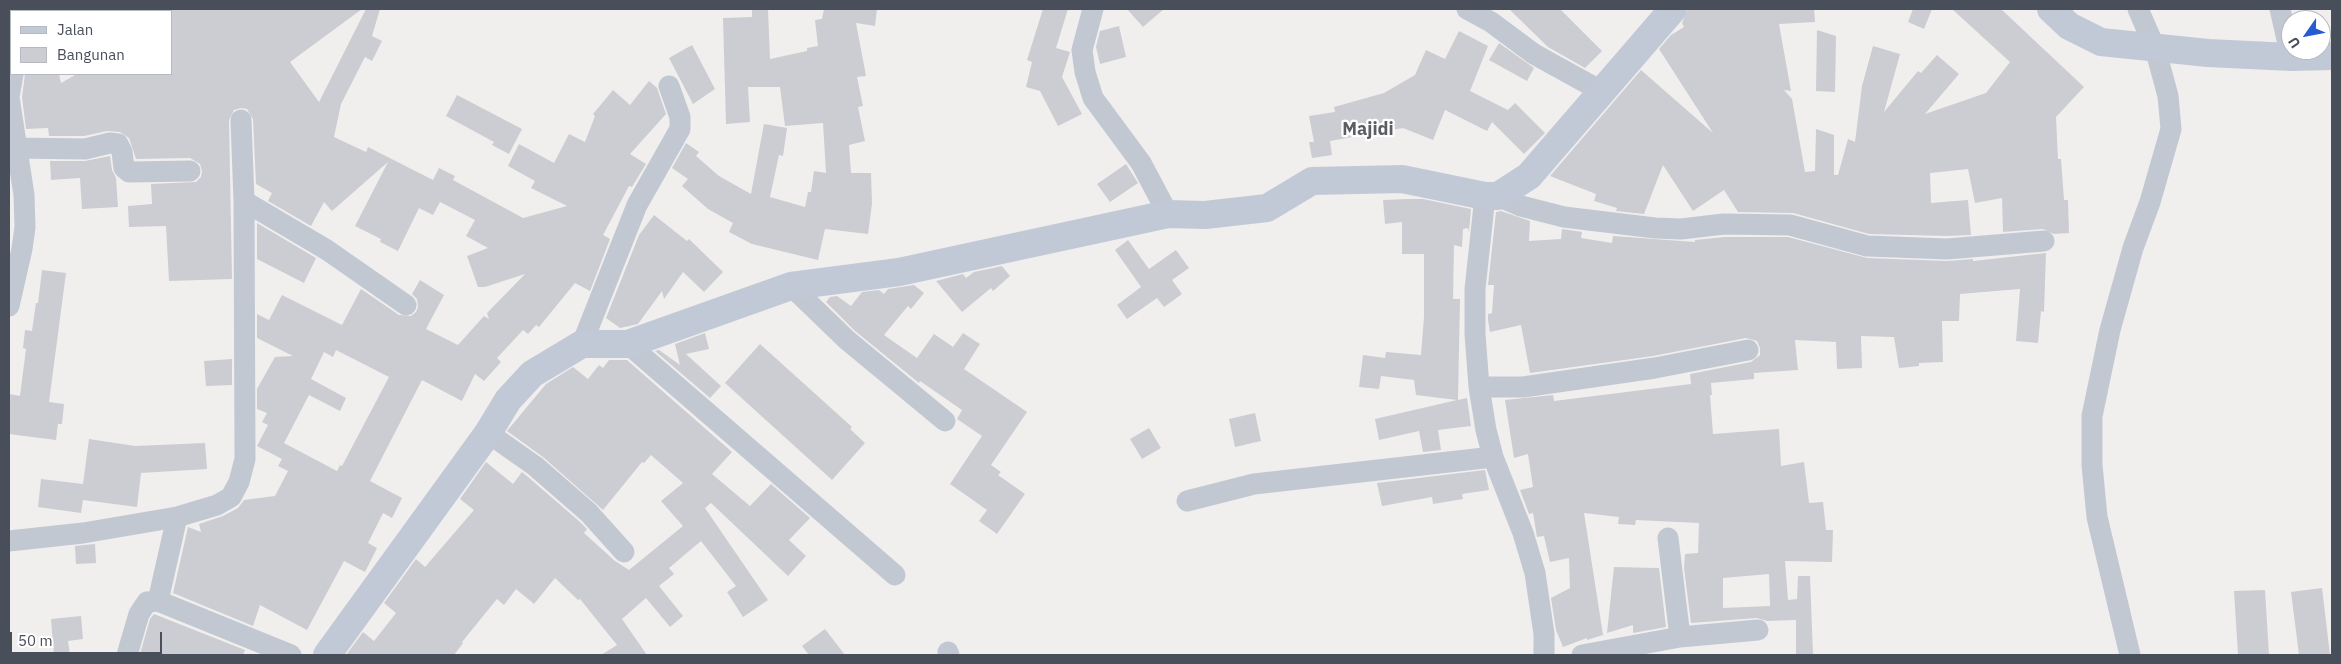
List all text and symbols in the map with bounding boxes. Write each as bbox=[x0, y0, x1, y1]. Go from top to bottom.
legend bbox=[10, 10, 172, 75]
north arrow bbox=[2281, 10, 2331, 60]
text: Jalan bbox=[57, 20, 93, 39]
text: U bbox=[2284, 34, 2304, 52]
text: Bangunan bbox=[57, 45, 125, 64]
district label: Majidi bbox=[1342, 119, 1394, 141]
scale bar bbox=[12, 622, 165, 654]
text: 50 m bbox=[18, 631, 53, 650]

